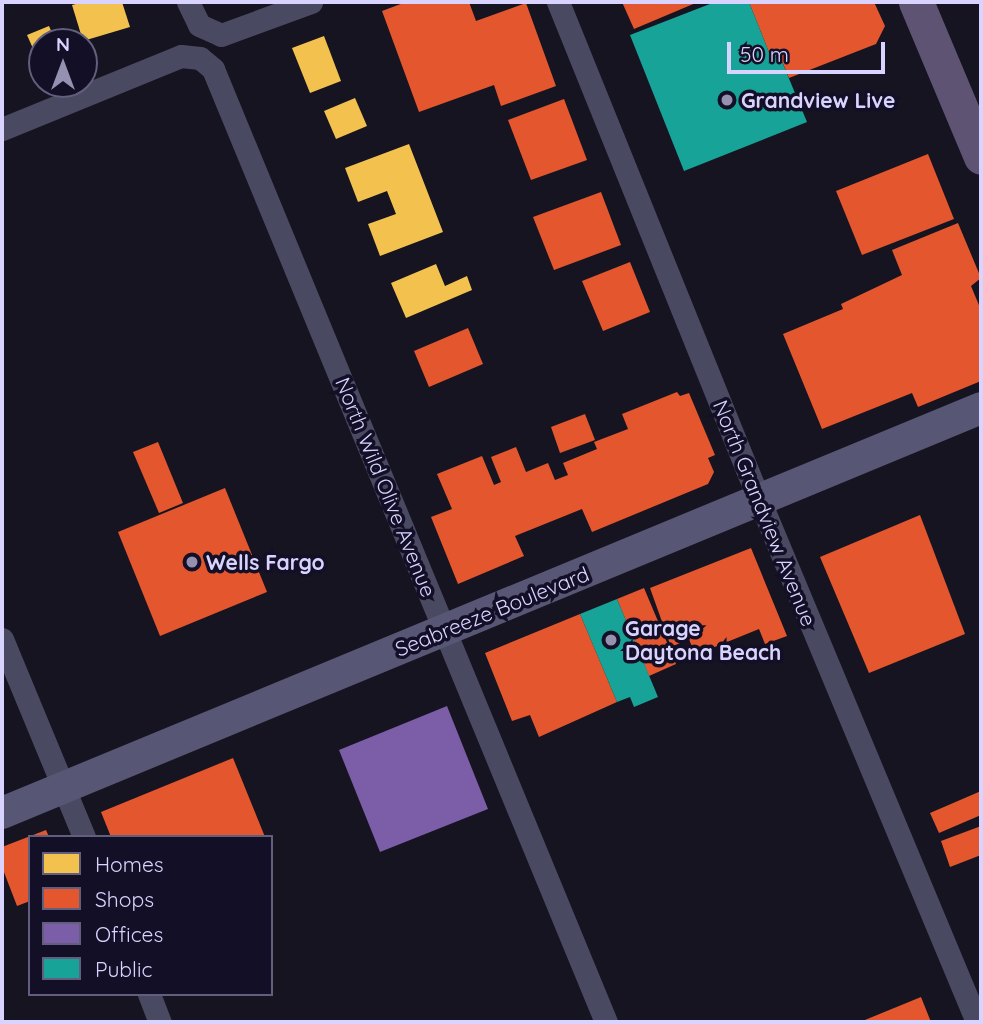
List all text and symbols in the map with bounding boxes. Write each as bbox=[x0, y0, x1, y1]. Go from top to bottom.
north arrow bbox=[28, 28, 98, 98]
scale bar bbox=[731, 28, 888, 72]
text: N bbox=[56, 32, 70, 56]
text: 50 m bbox=[740, 41, 789, 67]
place label: Grandview Live bbox=[741, 87, 895, 113]
marker: Grandview Live bbox=[719, 92, 735, 108]
street label: North Wild Olive Avenue bbox=[330, 374, 442, 600]
street label: North Grandview Avenue bbox=[708, 396, 822, 630]
place label: Wells Fargo bbox=[206, 549, 325, 575]
marker: Wells Fargo bbox=[184, 554, 200, 570]
street label: Seabreeze Boulevard bbox=[391, 561, 593, 661]
place label: Garage Daytona Beach bbox=[625, 615, 781, 665]
marker: Garage Daytona Beach bbox=[603, 632, 619, 648]
legend bbox=[28, 835, 273, 996]
text: Homes bbox=[95, 851, 164, 877]
text: Shops bbox=[95, 886, 154, 912]
text: Offices bbox=[95, 921, 163, 947]
text: Public bbox=[95, 956, 152, 982]

